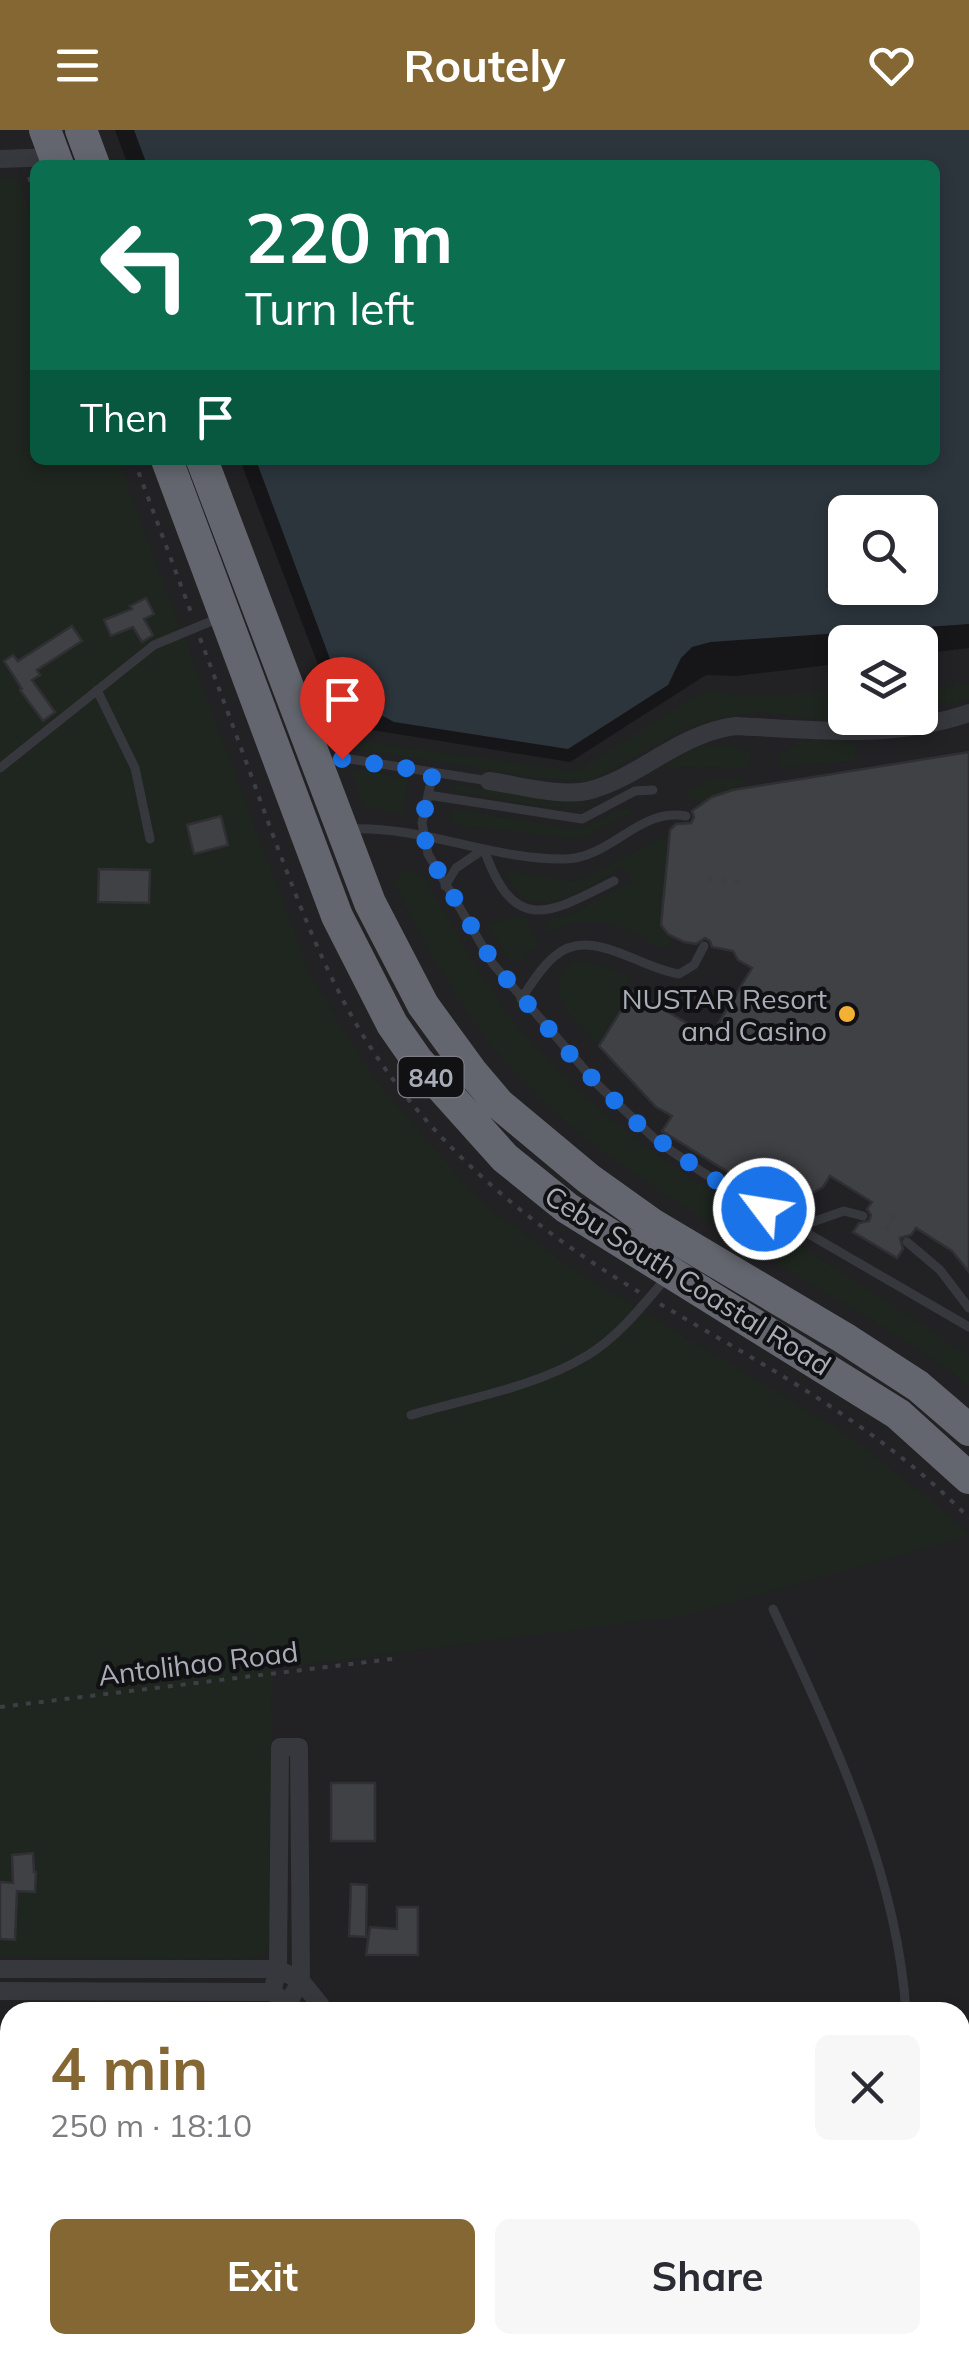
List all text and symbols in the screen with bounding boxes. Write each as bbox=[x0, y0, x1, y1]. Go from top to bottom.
text: Routely bbox=[403, 37, 566, 93]
icon: menu bbox=[50, 38, 105, 93]
icon: heart bbox=[864, 38, 919, 93]
text: 220 m bbox=[245, 193, 453, 281]
icon: left bbox=[80, 200, 210, 330]
text: Turn left bbox=[245, 280, 414, 336]
icon: arrive bbox=[188, 390, 243, 445]
text: Then bbox=[80, 394, 168, 442]
map controls bbox=[828, 495, 938, 735]
button: search bbox=[828, 495, 938, 605]
button: layers bbox=[828, 625, 938, 735]
pin bbox=[300, 657, 385, 760]
icon: arrive bbox=[315, 672, 370, 727]
place label: NUSTAR Resort and Casino bbox=[622, 981, 827, 1048]
marker: NUSTAR Resort and Casino bbox=[836, 1003, 858, 1025]
road number: 840 bbox=[398, 1057, 464, 1097]
position arrow bbox=[712, 1157, 816, 1261]
street label: Cebu South Coastal Road bbox=[539, 1178, 837, 1382]
street label: Antolihao Road bbox=[96, 1633, 300, 1693]
text: 4 min bbox=[50, 2030, 208, 2105]
button: close bbox=[815, 2035, 920, 2140]
text: 250 m · 18:10 bbox=[50, 2105, 252, 2145]
button: Exit bbox=[50, 2219, 475, 2334]
button: Share bbox=[495, 2219, 920, 2334]

